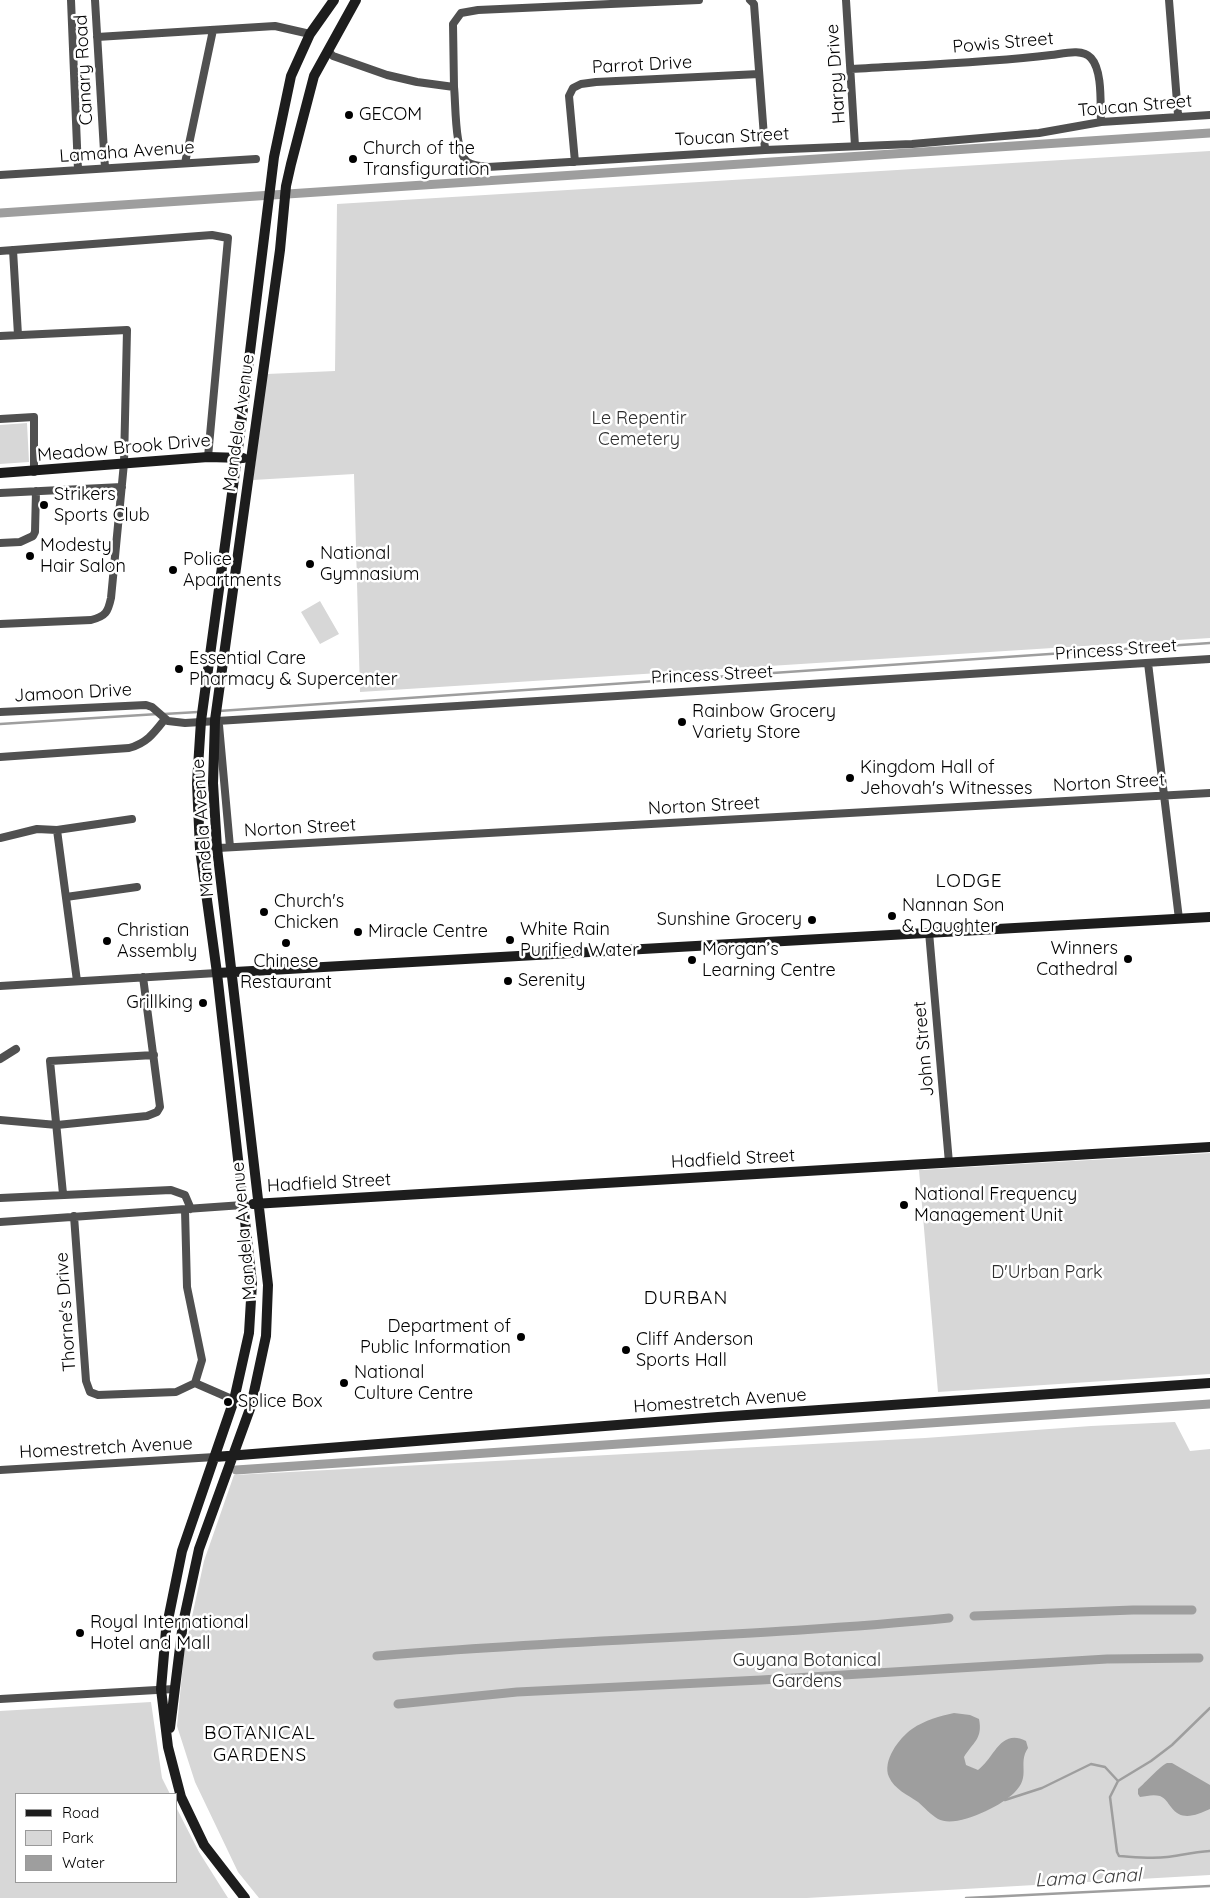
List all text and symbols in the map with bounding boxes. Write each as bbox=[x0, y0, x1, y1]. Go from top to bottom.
street label: Canary Road bbox=[70, 14, 98, 126]
street label: Harpy Drive bbox=[822, 23, 850, 125]
street label: Powis Street bbox=[952, 28, 1054, 58]
street label: Parrot Drive bbox=[591, 52, 693, 78]
street label: Toucan Street bbox=[1077, 90, 1193, 122]
place label: GECOM bbox=[359, 104, 422, 126]
marker: GECOM bbox=[343, 109, 355, 121]
street label: Toucan Street bbox=[674, 123, 790, 151]
street label: Lamaha Avenue bbox=[59, 137, 195, 167]
place label: Church of the Transfiguration bbox=[363, 138, 490, 180]
marker: Church of the Transfiguration bbox=[347, 153, 359, 165]
street label: Mandela Avenue bbox=[219, 353, 259, 493]
park label: Le Repentir Cemetery bbox=[591, 408, 687, 450]
street label: Meadow Brook Drive bbox=[36, 430, 212, 466]
place label: Strikers Sports Club bbox=[54, 484, 150, 526]
marker: Strikers Sports Club bbox=[38, 499, 50, 511]
place label: Modesty Hair Salon bbox=[40, 535, 126, 578]
place label: National Gymnasium bbox=[320, 543, 419, 586]
place label: Police Apartments bbox=[183, 549, 281, 592]
marker: Modesty Hair Salon bbox=[24, 550, 36, 562]
marker: National Gymnasium bbox=[304, 558, 316, 570]
marker: Police Apartments bbox=[167, 564, 179, 576]
street label: Princess Street bbox=[1054, 635, 1178, 665]
place label: Essential Care Pharmacy & Supercenter bbox=[189, 648, 398, 691]
street label: Princess Street bbox=[650, 661, 774, 689]
marker: Essential Care Pharmacy & Supercenter bbox=[173, 663, 185, 675]
street label: Jamoon Drive bbox=[14, 679, 132, 707]
place label: Rainbow Grocery Variety Store bbox=[692, 701, 836, 744]
marker: Rainbow Grocery Variety Store bbox=[676, 716, 688, 728]
place label: Kingdom Hall of Jehovah's Witnesses bbox=[860, 757, 1032, 800]
street label: Mandela Avenue bbox=[187, 758, 219, 898]
street label: Norton Street bbox=[1052, 769, 1166, 797]
marker: Kingdom Hall of Jehovah's Witnesses bbox=[844, 772, 856, 784]
street label: Norton Street bbox=[647, 792, 761, 820]
street label: Norton Street bbox=[243, 814, 357, 842]
district label: LODGE bbox=[935, 870, 1003, 892]
place label: Church's Chicken bbox=[274, 891, 344, 934]
place label: Nannan Son & Daughter bbox=[902, 895, 1004, 938]
marker: Church's Chicken bbox=[258, 906, 270, 918]
place label: Sunshine Grocery bbox=[657, 909, 802, 931]
marker: Nannan Son & Daughter bbox=[886, 910, 898, 922]
marker: Sunshine Grocery bbox=[806, 914, 818, 926]
place label: White Rain Purified Water bbox=[520, 919, 639, 962]
place label: Christian Assembly bbox=[117, 920, 197, 962]
place label: Miracle Centre bbox=[368, 921, 488, 943]
marker: Miracle Centre bbox=[352, 926, 364, 938]
marker: White Rain Purified Water bbox=[504, 934, 516, 946]
marker: Christian Assembly bbox=[101, 935, 113, 947]
marker: Chinese Restaurant bbox=[280, 937, 292, 949]
place label: Winners Cathedral bbox=[1036, 938, 1118, 981]
place label: Morgan’s Learning Centre bbox=[702, 939, 836, 982]
place label: Chinese Restaurant bbox=[240, 951, 332, 994]
marker: Winners Cathedral bbox=[1122, 953, 1134, 965]
marker: Morgan’s Learning Centre bbox=[686, 954, 698, 966]
place label: Serenity bbox=[518, 970, 586, 992]
marker: Serenity bbox=[502, 975, 514, 987]
place label: Grillking bbox=[126, 992, 193, 1014]
marker: Grillking bbox=[197, 997, 209, 1009]
street label: John Street bbox=[909, 1000, 939, 1098]
street label: Hadfield Street bbox=[670, 1145, 796, 1173]
street label: Mandela Avenue bbox=[227, 1161, 261, 1301]
street label: Hadfield Street bbox=[266, 1169, 392, 1197]
place label: National Frequency Management Unit bbox=[914, 1184, 1077, 1226]
marker: National Frequency Management Unit bbox=[898, 1199, 910, 1211]
street label: Thorne's Drive bbox=[51, 1252, 81, 1372]
park label: D'Urban Park bbox=[991, 1262, 1103, 1284]
district label: DURBAN bbox=[643, 1287, 729, 1309]
place label: Department of Public Information bbox=[360, 1316, 511, 1358]
place label: Cliff Anderson Sports Hall bbox=[636, 1329, 753, 1372]
marker: Department of Public Information bbox=[515, 1331, 527, 1343]
marker: Cliff Anderson Sports Hall bbox=[620, 1344, 632, 1356]
place label: National Culture Centre bbox=[354, 1362, 473, 1405]
marker: National Culture Centre bbox=[338, 1377, 350, 1389]
street label: Homestretch Avenue bbox=[633, 1384, 807, 1418]
place label: Splice Box bbox=[238, 1391, 323, 1413]
marker: Splice Box bbox=[222, 1396, 234, 1408]
street label: Homestretch Avenue bbox=[19, 1433, 193, 1463]
place label: Royal International Hotel and Mall bbox=[90, 1612, 249, 1655]
marker: Royal International Hotel and Mall bbox=[74, 1627, 86, 1639]
park label: Guyana Botanical Gardens bbox=[733, 1650, 881, 1692]
district label: BOTANICAL GARDENS bbox=[203, 1722, 317, 1766]
legend bbox=[15, 1793, 178, 1883]
text: Road bbox=[62, 1803, 99, 1822]
text: Park bbox=[62, 1828, 94, 1847]
text: Water bbox=[62, 1853, 105, 1872]
water label: Lama Canal bbox=[1034, 1864, 1142, 1892]

